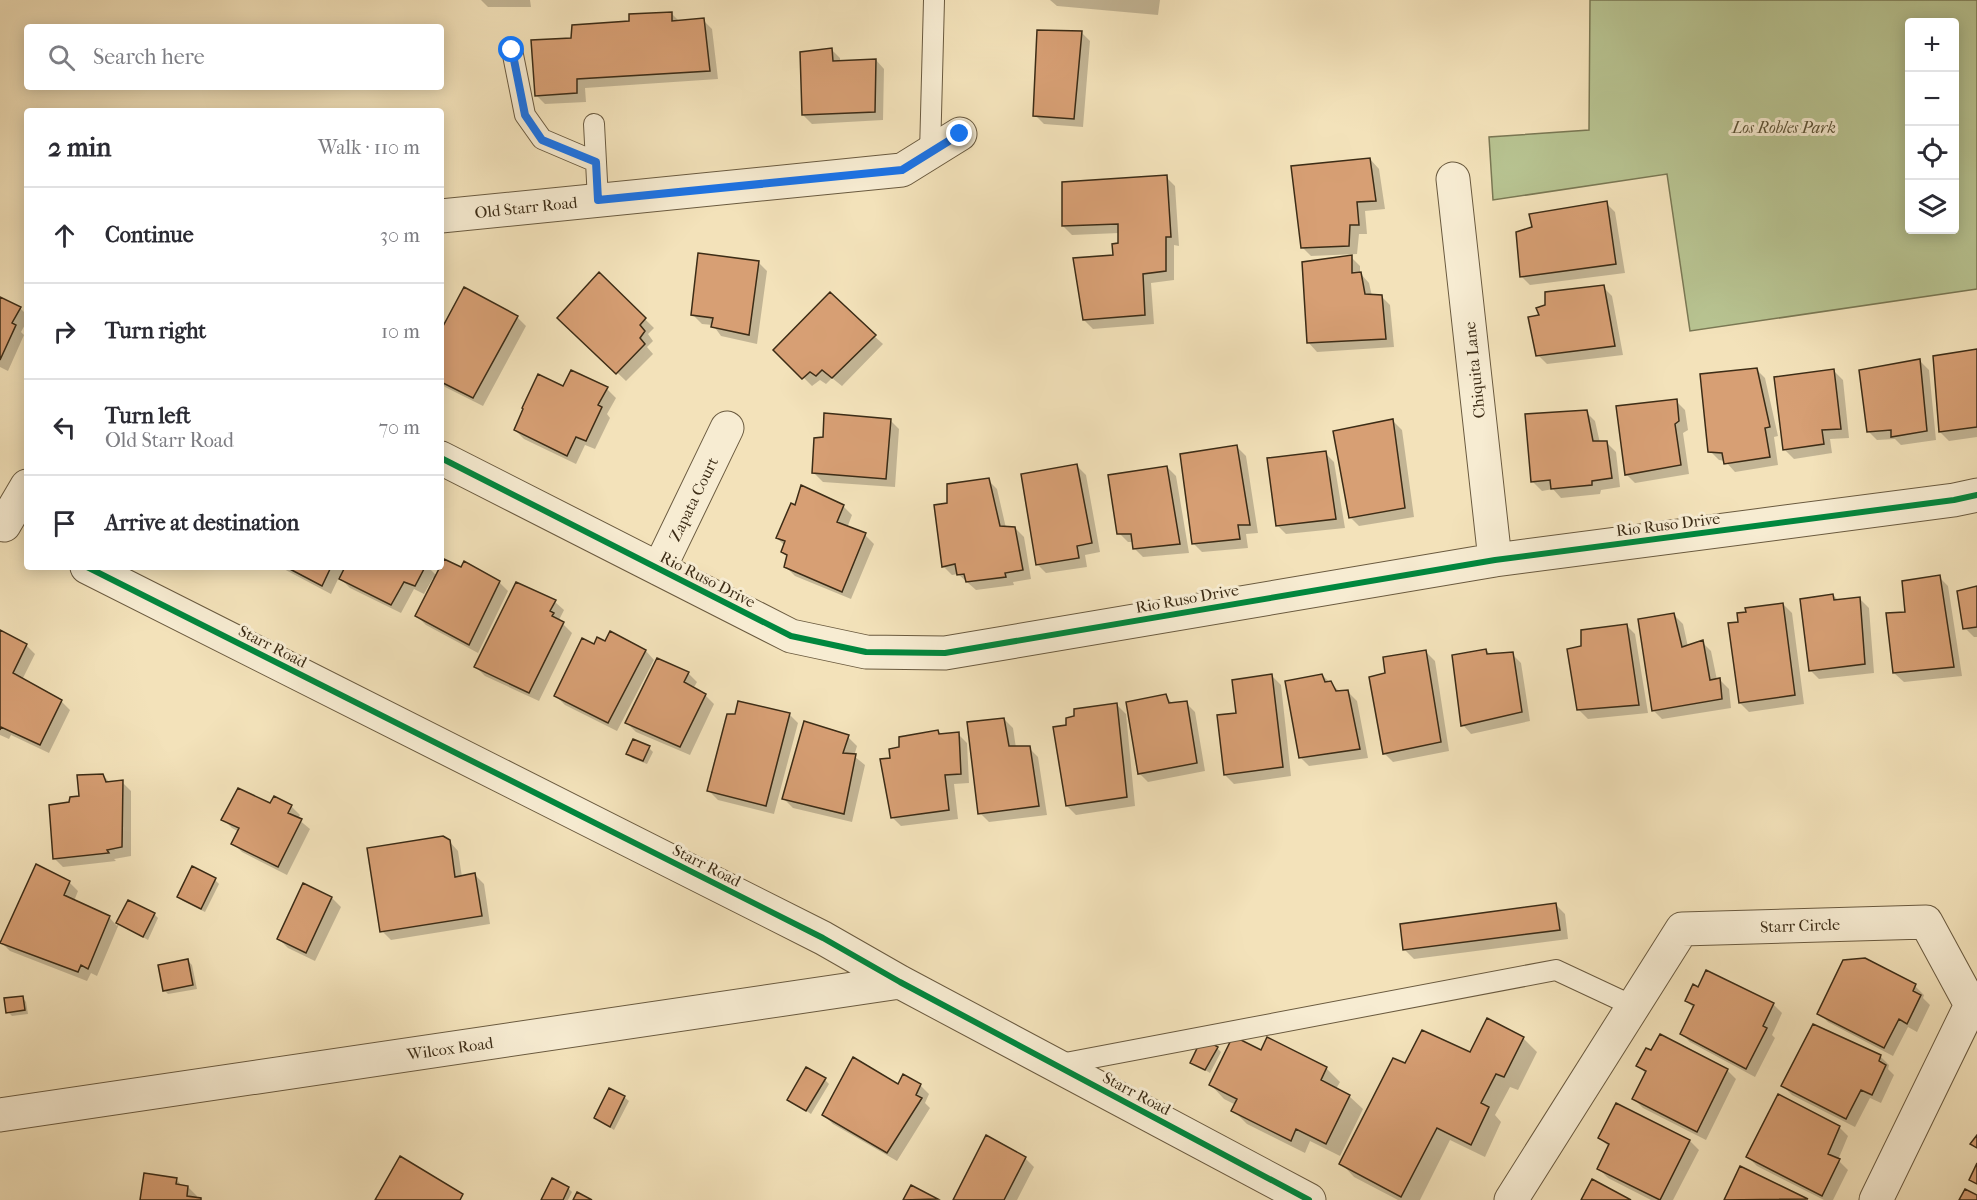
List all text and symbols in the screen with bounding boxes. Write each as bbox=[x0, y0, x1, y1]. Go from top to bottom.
map controls bbox=[1905, 18, 1959, 234]
button: + bbox=[1905, 18, 1959, 72]
search box bbox=[24, 24, 444, 90]
route start bbox=[498, 36, 524, 62]
icon: search bbox=[45, 41, 78, 74]
text: Search here bbox=[93, 44, 205, 70]
button: − bbox=[1905, 72, 1959, 126]
park label: Los Robles Park bbox=[1731, 118, 1836, 137]
route end bbox=[946, 120, 972, 146]
button: locate bbox=[1905, 126, 1959, 180]
text: 2 min bbox=[48, 132, 111, 163]
text: Walk · 110 m bbox=[318, 136, 420, 159]
button: layers bbox=[1905, 180, 1959, 234]
street label: Old Starr Road bbox=[474, 193, 579, 222]
icon: ahead bbox=[48, 219, 81, 252]
text: Continue bbox=[105, 222, 194, 248]
text: 30 m bbox=[380, 224, 420, 247]
icon: right bbox=[48, 315, 81, 348]
text: Turn right bbox=[105, 318, 206, 344]
text: 10 m bbox=[381, 320, 420, 343]
street label: Chiquita Lane bbox=[1460, 321, 1489, 419]
text: Turn left bbox=[105, 403, 191, 429]
icon: left bbox=[48, 411, 81, 444]
text: 70 m bbox=[378, 416, 420, 439]
text: Old Starr Road bbox=[105, 429, 234, 452]
street label: Zapata Court bbox=[665, 454, 722, 544]
icon: arrive bbox=[48, 507, 81, 540]
street label: Rio Ruso Drive bbox=[1615, 509, 1721, 540]
text: Arrive at destination bbox=[105, 510, 299, 536]
street label: Rio Ruso Drive bbox=[657, 547, 759, 612]
street label: Rio Ruso Drive bbox=[1134, 580, 1240, 617]
street label: Starr Road bbox=[235, 621, 310, 672]
street label: Starr Road bbox=[669, 840, 744, 891]
street label: Starr Circle bbox=[1760, 915, 1840, 936]
street label: Wilcox Road bbox=[405, 1033, 495, 1064]
street label: Starr Road bbox=[1100, 1068, 1174, 1119]

